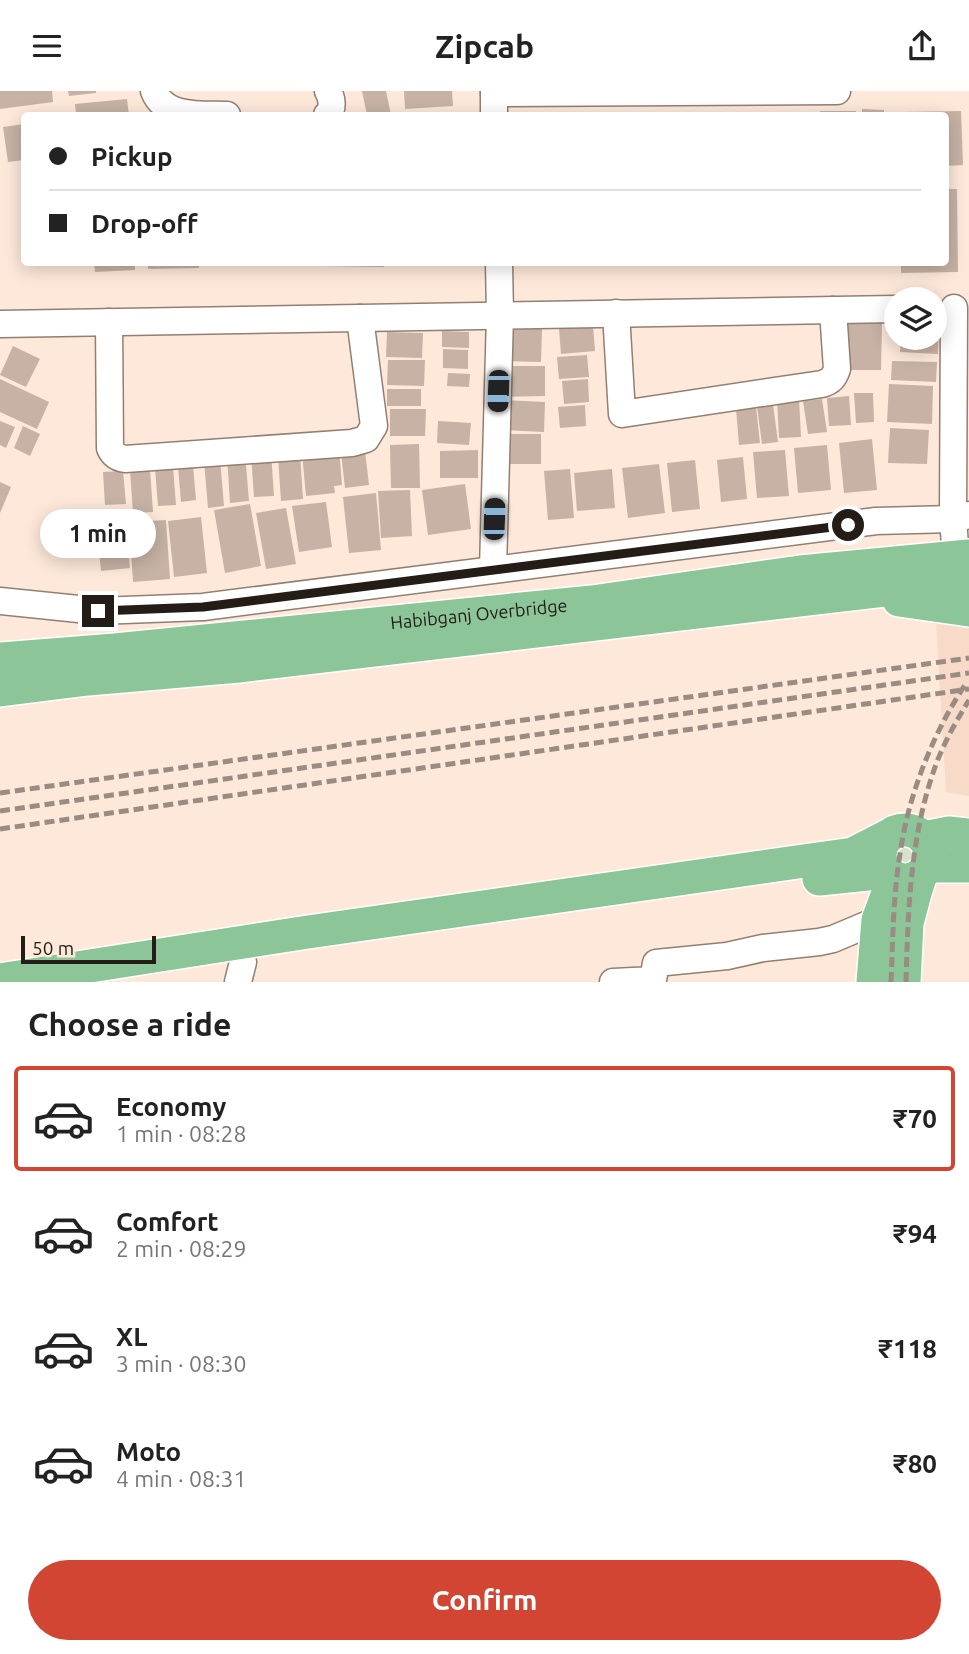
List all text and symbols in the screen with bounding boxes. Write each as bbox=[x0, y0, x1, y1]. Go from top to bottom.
icon: menu bbox=[28, 27, 66, 65]
icon: share bbox=[903, 27, 941, 65]
text: Zipcab bbox=[435, 28, 534, 64]
text: Pickup bbox=[91, 142, 173, 171]
text: Drop-off bbox=[91, 209, 198, 238]
map controls bbox=[884, 287, 947, 350]
button: layers bbox=[884, 287, 947, 350]
car bbox=[487, 370, 510, 412]
car bbox=[483, 498, 506, 540]
route start bbox=[832, 509, 864, 541]
callout: 1 min bbox=[40, 510, 156, 559]
text: 1 min bbox=[69, 521, 127, 546]
route end bbox=[82, 595, 114, 627]
street label: Habibganj Overbridge bbox=[389, 595, 568, 632]
scale bar bbox=[21, 933, 156, 965]
text: 50 m bbox=[32, 937, 74, 959]
text: Choose a ride bbox=[28, 1006, 231, 1042]
icon: car bbox=[32, 1087, 95, 1150]
text: Economy bbox=[116, 1092, 226, 1121]
text: ₹70 bbox=[893, 1104, 937, 1133]
text: 1 min · 08:28 bbox=[116, 1121, 247, 1146]
icon: car bbox=[32, 1202, 95, 1265]
text: Comfort bbox=[116, 1207, 219, 1236]
text: ₹94 bbox=[893, 1219, 937, 1248]
text: 2 min · 08:29 bbox=[116, 1236, 247, 1261]
icon: car bbox=[32, 1317, 95, 1380]
text: XL bbox=[116, 1322, 147, 1351]
text: ₹118 bbox=[878, 1334, 937, 1363]
text: 3 min · 08:30 bbox=[116, 1351, 247, 1376]
icon: car bbox=[32, 1432, 95, 1495]
text: Moto bbox=[116, 1437, 181, 1466]
text: ₹80 bbox=[893, 1449, 937, 1478]
text: 4 min · 08:31 bbox=[116, 1466, 247, 1491]
button: Confirm bbox=[28, 1560, 941, 1640]

